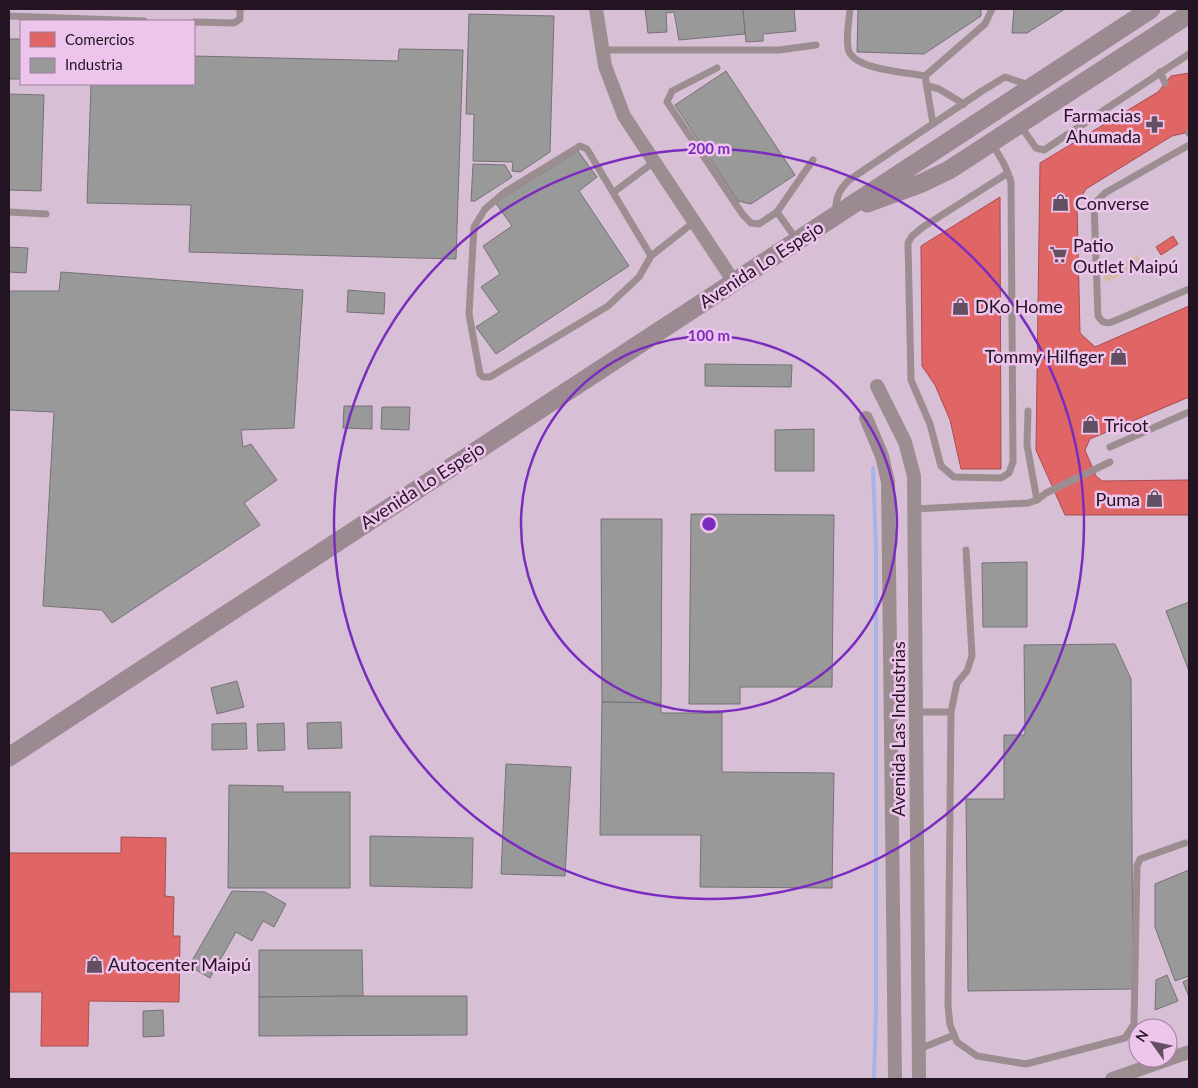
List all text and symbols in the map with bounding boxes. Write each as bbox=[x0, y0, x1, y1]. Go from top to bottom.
legend bbox=[20, 20, 195, 85]
text: Comercios bbox=[65, 30, 135, 48]
text: Industria bbox=[65, 55, 123, 73]
place label: Farmacias Ahumada bbox=[1063, 104, 1141, 147]
pharmacy icon: Farmacias Ahumada bbox=[1145, 115, 1165, 135]
text: 200 m bbox=[688, 139, 730, 157]
place label: Converse bbox=[1075, 192, 1149, 214]
shop icon: Converse bbox=[1051, 193, 1071, 213]
street label: Avenida Lo Espejo bbox=[695, 216, 827, 312]
place label: Patio Outlet Maipú bbox=[1073, 234, 1178, 277]
supermarket icon: Patio Outlet Maipú bbox=[1049, 245, 1069, 265]
place label: DKo Home bbox=[975, 295, 1063, 317]
shop icon: DKo Home bbox=[951, 296, 971, 316]
text: 100 m bbox=[688, 326, 730, 344]
place label: Tommy Hilfiger bbox=[985, 345, 1104, 367]
shop icon: Tommy Hilfiger bbox=[1108, 346, 1128, 366]
place label: Tricot bbox=[1104, 414, 1149, 436]
shop icon: Tricot bbox=[1080, 415, 1100, 435]
street label: Avenida Lo Espejo bbox=[356, 437, 488, 533]
place label: Puma bbox=[1095, 488, 1140, 510]
shop icon: Puma bbox=[1144, 489, 1164, 509]
centre of rings bbox=[700, 515, 718, 533]
street label: Avenida Las Industrias bbox=[887, 641, 909, 817]
place label: Autocenter Maipú bbox=[108, 953, 251, 975]
shop icon: Autocenter Maipú bbox=[84, 954, 104, 974]
north arrow bbox=[1128, 1018, 1178, 1068]
text: N bbox=[1132, 1026, 1152, 1045]

